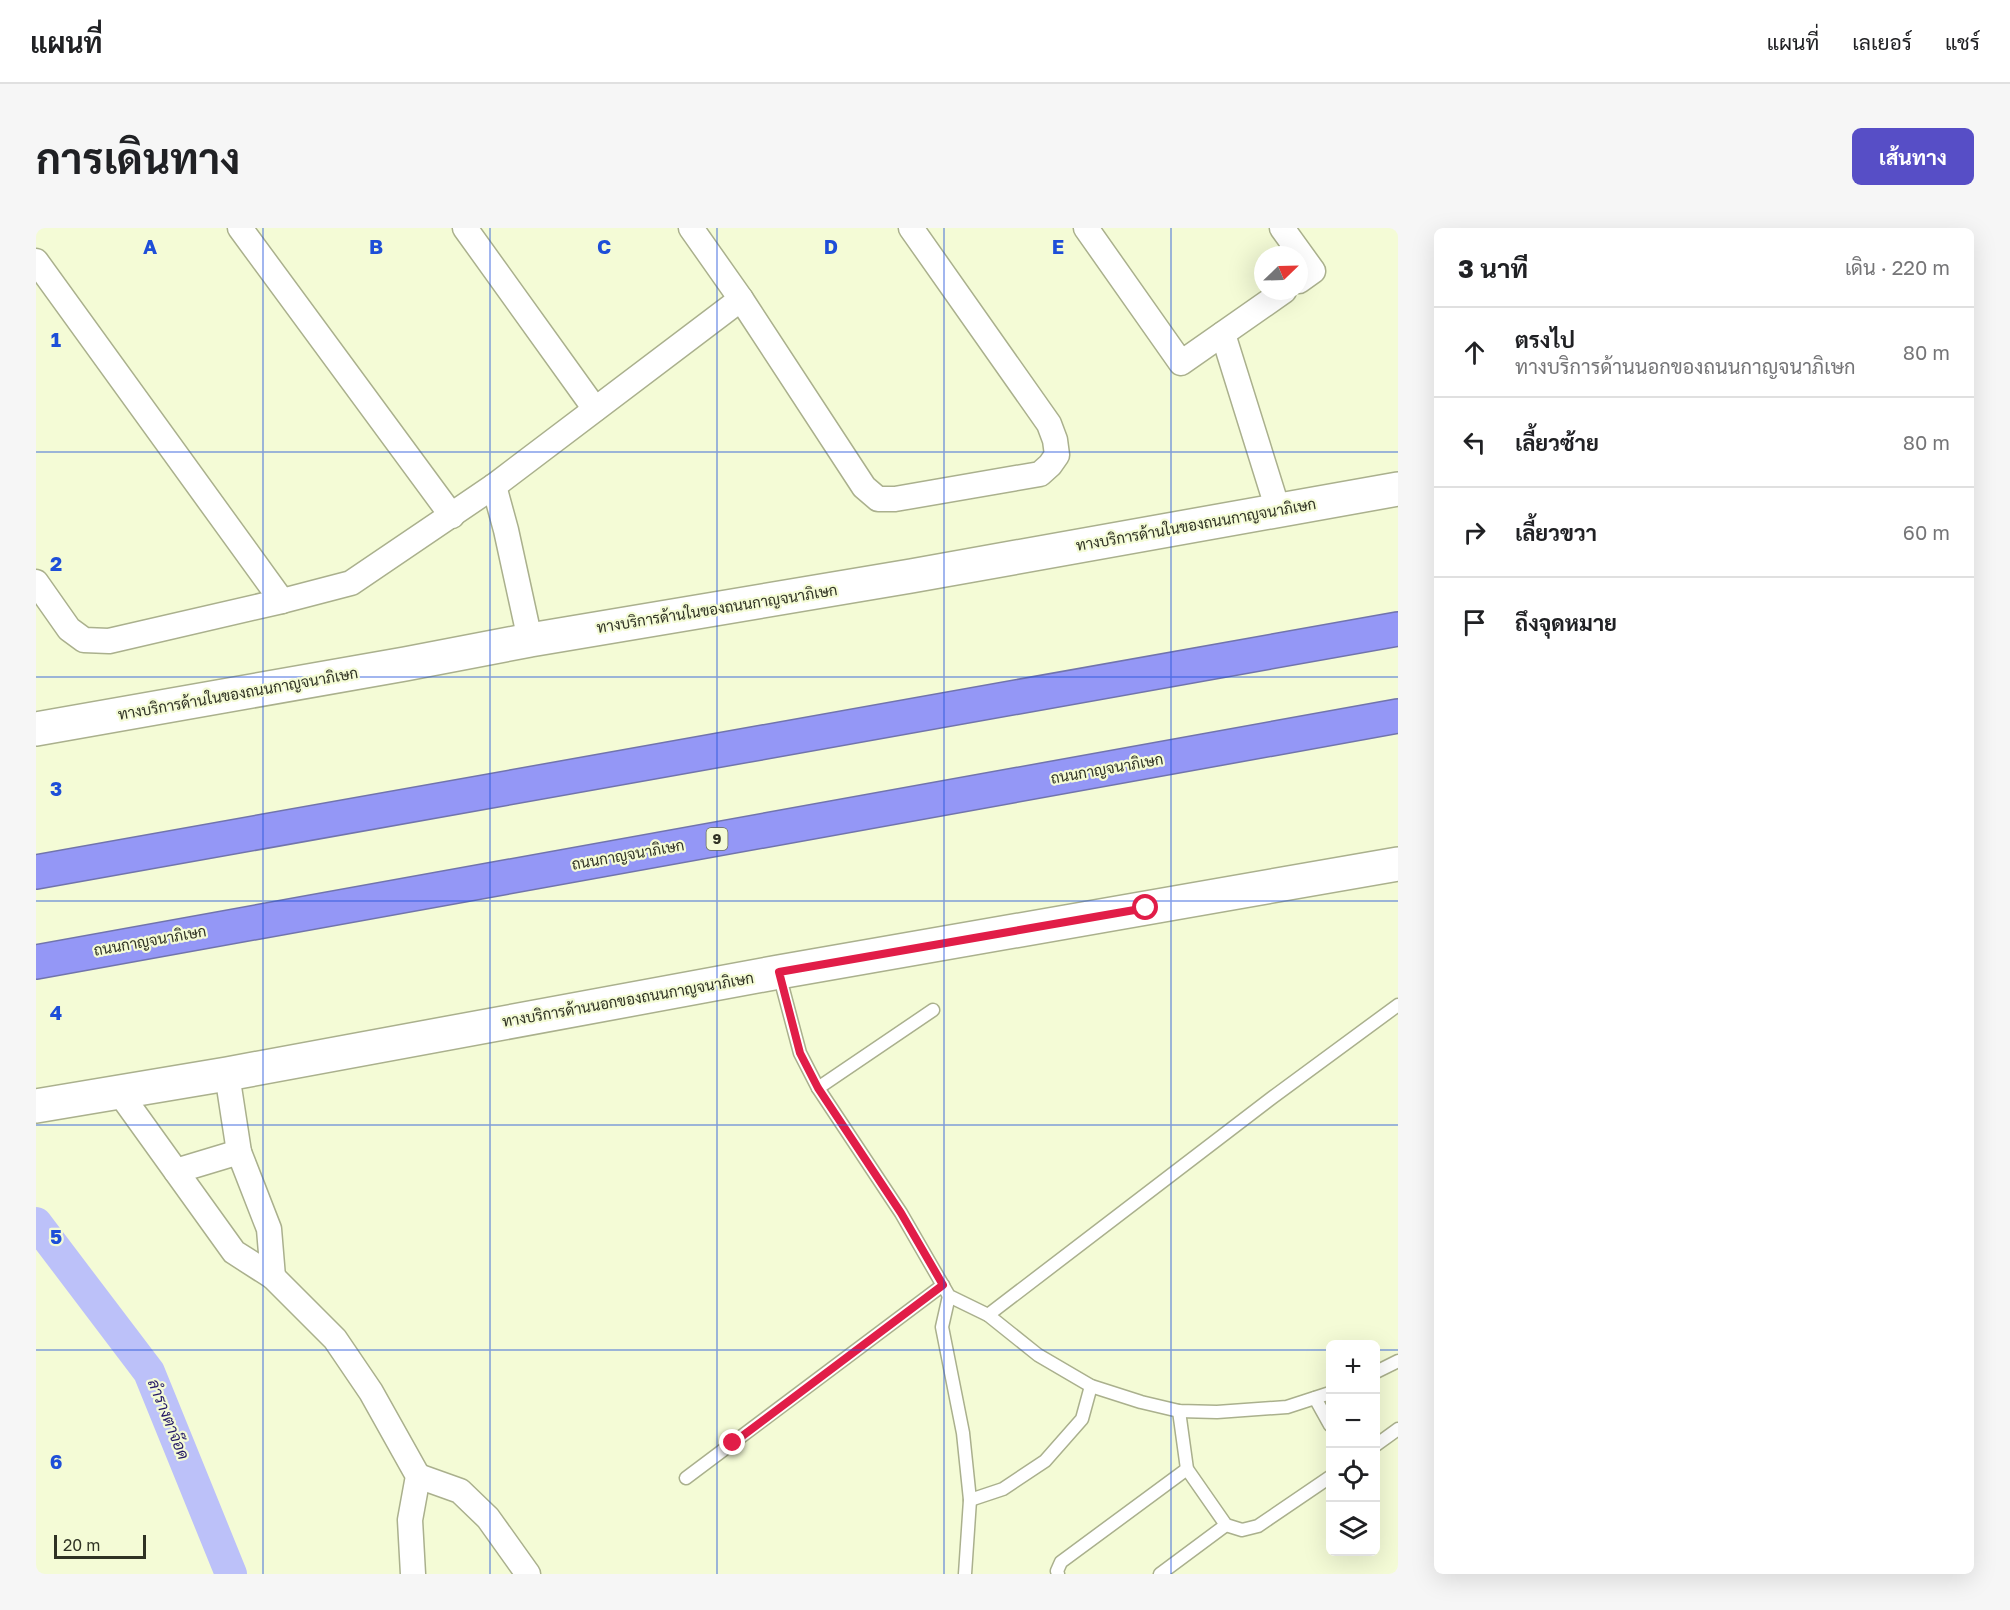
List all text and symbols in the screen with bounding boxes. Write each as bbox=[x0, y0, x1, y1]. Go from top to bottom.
text: แผนที่ bbox=[30, 26, 103, 59]
text: แผนที่ bbox=[1767, 29, 1819, 55]
text: เลเยอร์ bbox=[1852, 29, 1912, 55]
text: แชร์ bbox=[1945, 29, 1980, 55]
button: เส้นทาง bbox=[1852, 128, 1974, 185]
text: การเดินทาง bbox=[36, 133, 240, 183]
text: A bbox=[143, 234, 157, 258]
text: B bbox=[369, 234, 383, 258]
text: C bbox=[597, 234, 611, 258]
text: D bbox=[824, 234, 838, 258]
text: E bbox=[1052, 234, 1064, 258]
north arrow bbox=[1254, 246, 1308, 300]
text: 3 นาที bbox=[1458, 253, 1528, 284]
text: เดิน · 220 m bbox=[1845, 255, 1950, 279]
text: ตรงไป bbox=[1515, 326, 1575, 353]
text: 1 bbox=[51, 327, 61, 351]
icon: ahead bbox=[1458, 336, 1491, 369]
text: 80 m bbox=[1903, 340, 1950, 364]
text: ทางบริการด้านนอกของถนนกาญจนาภิเษก bbox=[1515, 354, 1855, 378]
icon: left bbox=[1458, 426, 1491, 459]
text: เลี้ยวซ้าย bbox=[1515, 429, 1599, 456]
text: 80 m bbox=[1903, 430, 1950, 454]
street label: ทางบริการด้านในของถนนกาญจนาภิเษก bbox=[1074, 494, 1317, 555]
icon: right bbox=[1458, 516, 1491, 549]
text: เลี้ยวขวา bbox=[1515, 519, 1597, 546]
text: 60 m bbox=[1903, 520, 1950, 544]
text: 2 bbox=[50, 551, 62, 575]
street label: ทางบริการด้านในของถนนกาญจนาภิเษก bbox=[595, 580, 839, 637]
icon: arrive bbox=[1458, 606, 1491, 639]
text: ถึงจุดหมาย bbox=[1515, 609, 1617, 636]
street label: ทางบริการด้านในของถนนกาญจนาภิเษก bbox=[116, 663, 359, 724]
street label: ถนนกาญจนาภิเษก bbox=[1049, 749, 1165, 788]
text: 3 bbox=[50, 776, 62, 800]
road number: 9 bbox=[706, 828, 728, 850]
street label: ถนนกาญจนาภิเษก bbox=[570, 835, 686, 874]
route start bbox=[1132, 894, 1158, 920]
street label: ถนนกาญจนาภิเษก bbox=[92, 921, 208, 960]
street label: ทางบริการด้านนอกของถนนกาญจนาภิเษก bbox=[501, 968, 755, 1031]
text: 4 bbox=[50, 1000, 62, 1024]
text: 5 bbox=[50, 1224, 62, 1248]
map controls bbox=[1326, 1340, 1380, 1556]
button: + bbox=[1326, 1340, 1380, 1394]
water label: ลำรางตาจ๊อด bbox=[144, 1375, 195, 1462]
button: − bbox=[1326, 1394, 1380, 1448]
route end bbox=[719, 1429, 745, 1455]
button: locate bbox=[1326, 1448, 1380, 1502]
text: 6 bbox=[50, 1449, 62, 1473]
button: layers bbox=[1326, 1502, 1380, 1556]
scale bar bbox=[54, 1532, 146, 1560]
text: 20 m bbox=[63, 1535, 100, 1555]

